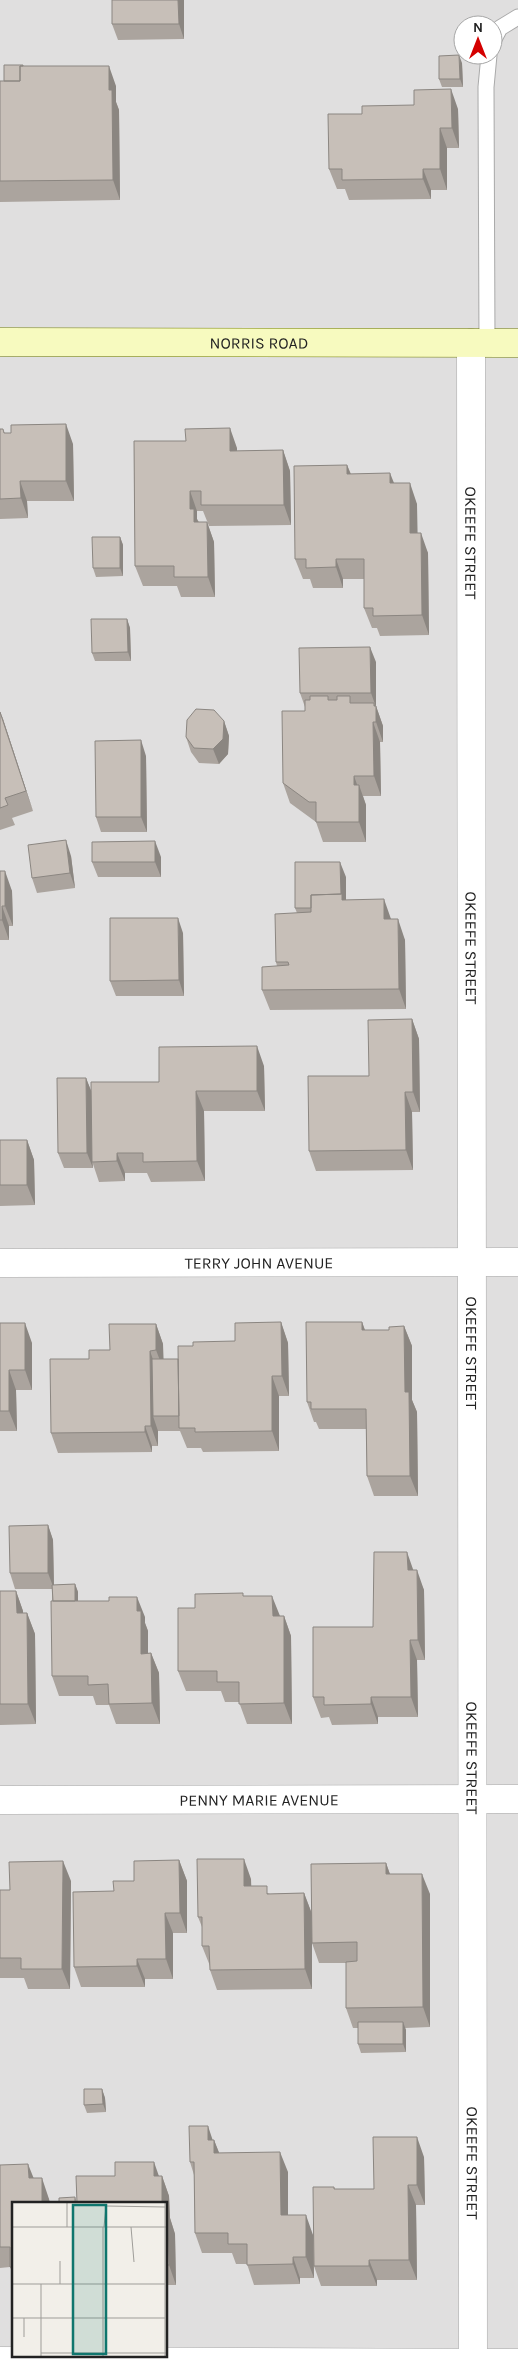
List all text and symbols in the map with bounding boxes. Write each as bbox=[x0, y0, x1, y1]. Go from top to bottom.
north arrow bbox=[453, 15, 503, 65]
text: N bbox=[473, 19, 483, 36]
street label: NORRIS ROAD bbox=[210, 333, 308, 352]
street label: OKEEFE STREET bbox=[462, 487, 481, 599]
street label: OKEEFE STREET bbox=[462, 892, 481, 1004]
street label: TERRY JOHN AVENUE bbox=[185, 1253, 333, 1272]
street label: OKEEFE STREET bbox=[462, 1297, 482, 1409]
street label: OKEEFE STREET bbox=[463, 1702, 482, 1814]
street label: PENNY MARIE AVENUE bbox=[179, 1790, 339, 1809]
street label: OKEEFE STREET bbox=[463, 2107, 482, 2219]
inset map bbox=[12, 2202, 168, 2356]

